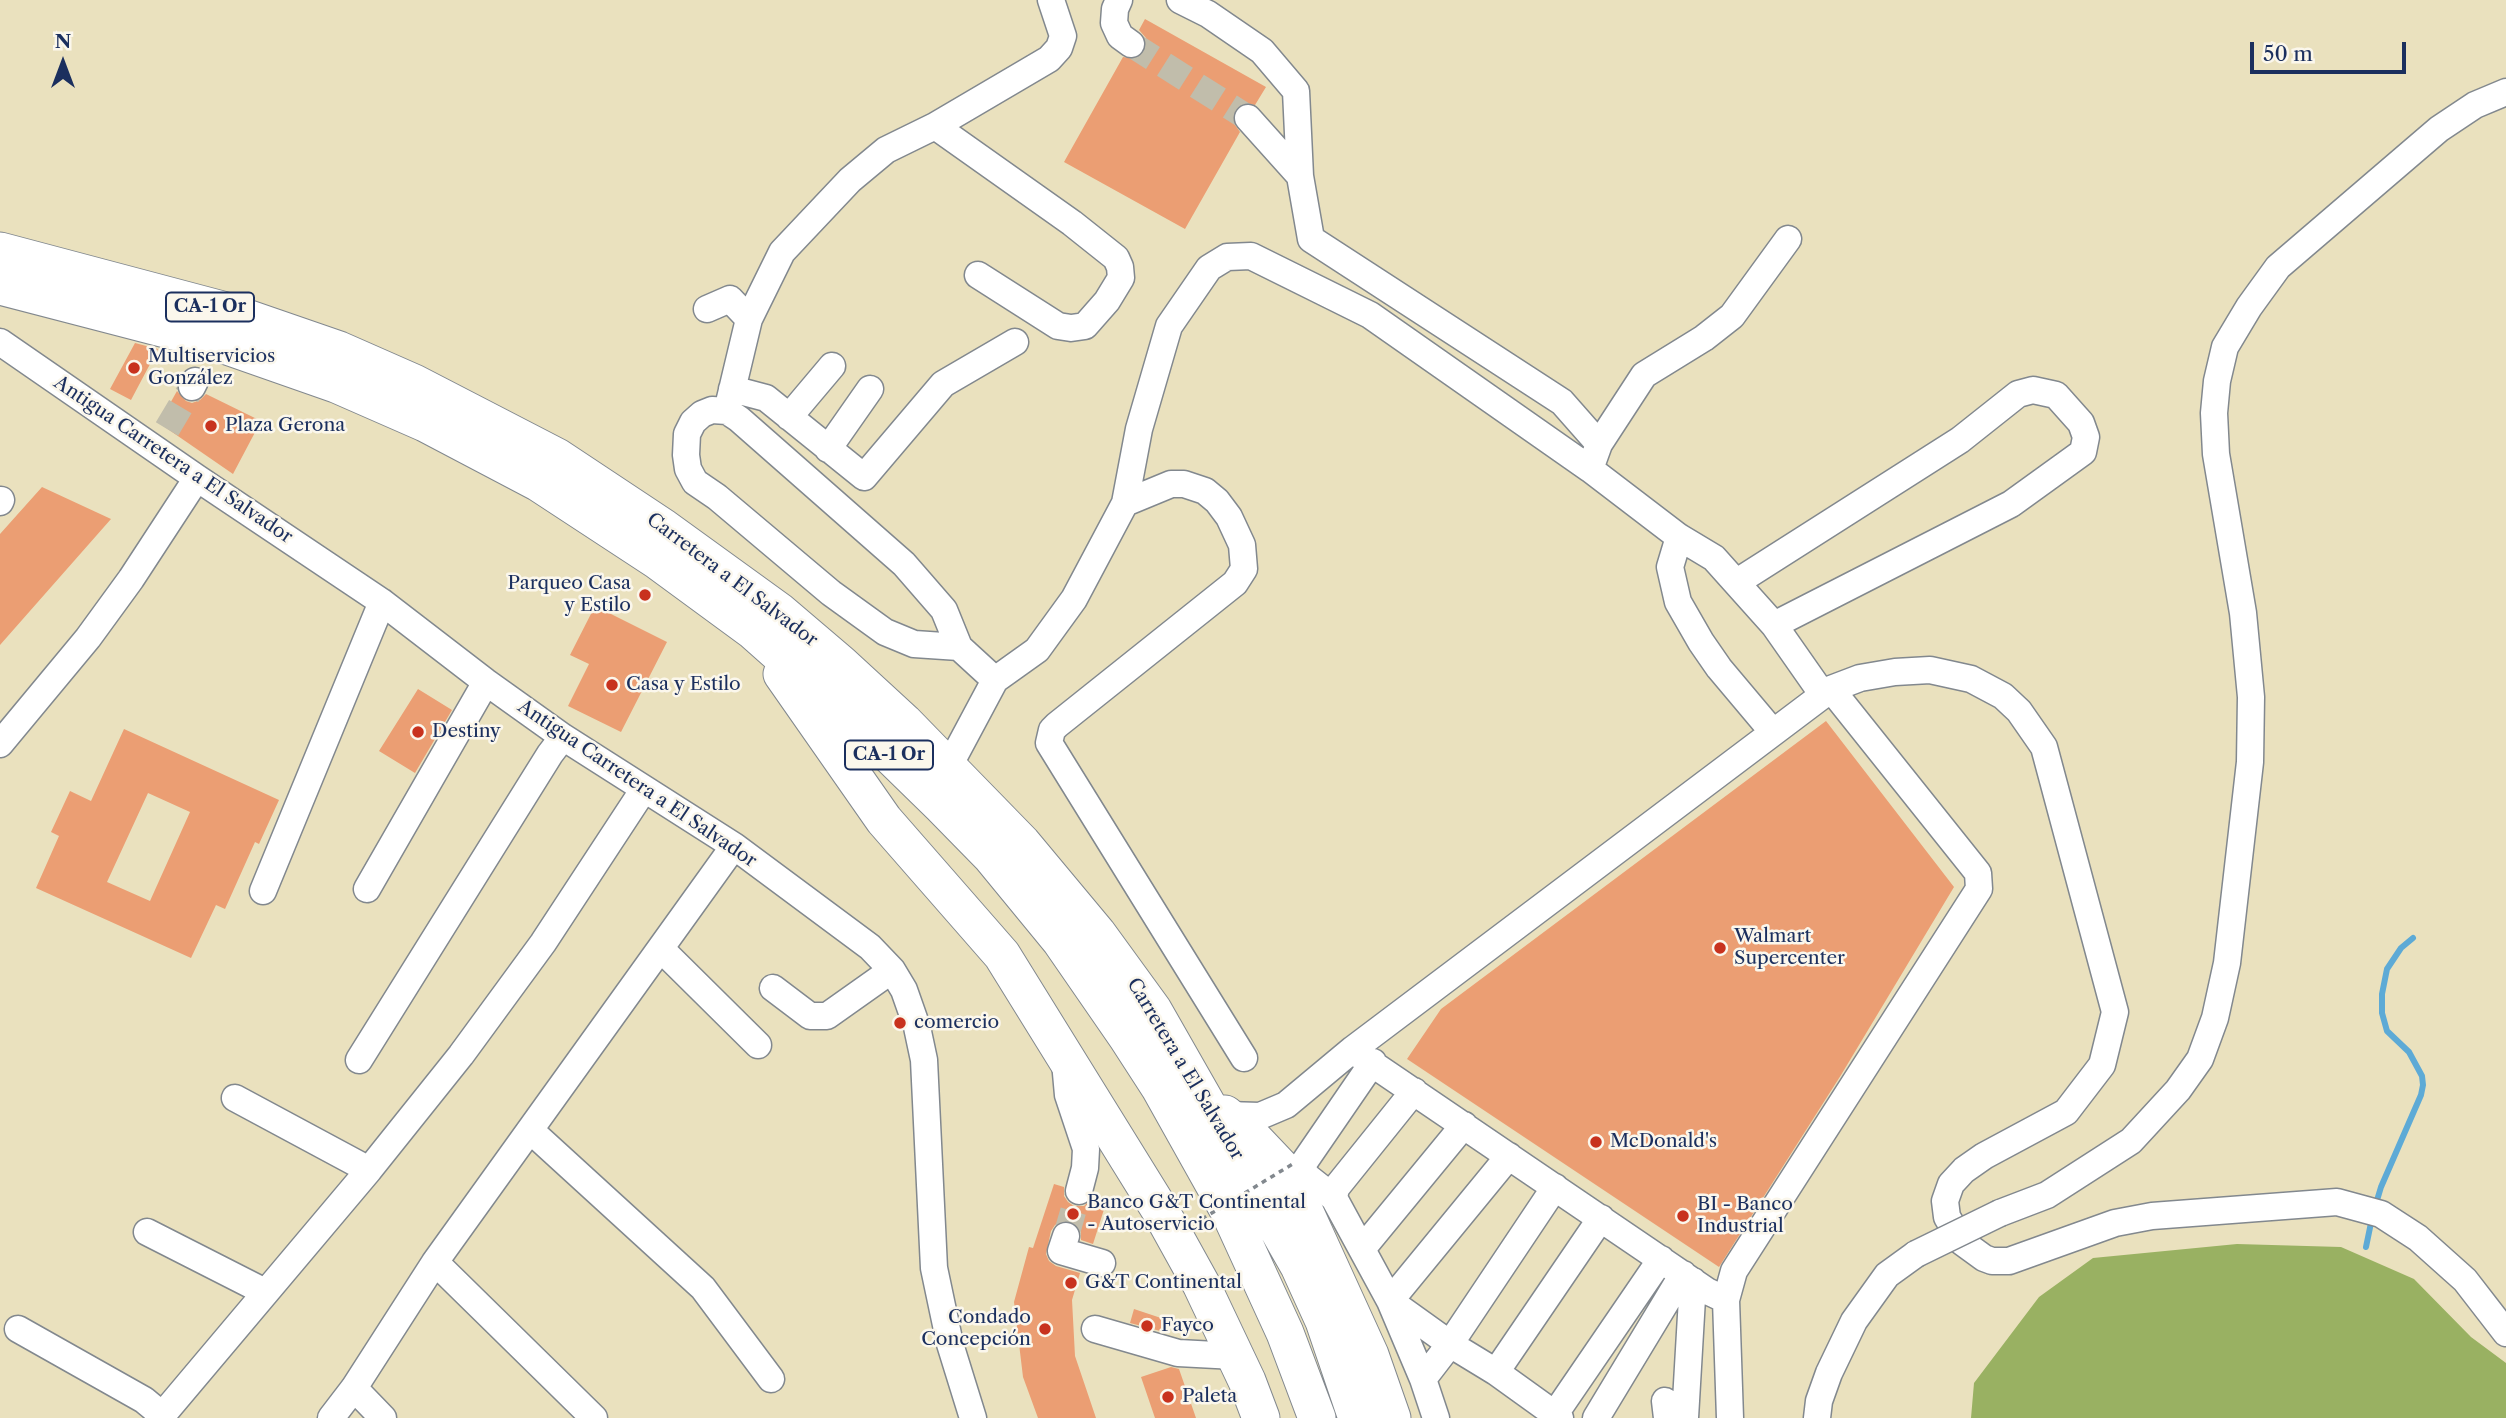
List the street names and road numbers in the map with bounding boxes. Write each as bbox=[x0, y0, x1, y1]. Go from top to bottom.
road number: CA-1 Or bbox=[166, 292, 254, 321]
street label: Antigua Carretera a El Salvador bbox=[49, 371, 297, 549]
street label: Carretera a El Salvador bbox=[642, 508, 822, 652]
street label: Antigua Carretera a El Salvador bbox=[513, 695, 761, 873]
road number: CA-1 Or bbox=[845, 740, 933, 770]
street label: Carretera a El Salvador bbox=[1122, 974, 1248, 1164]

